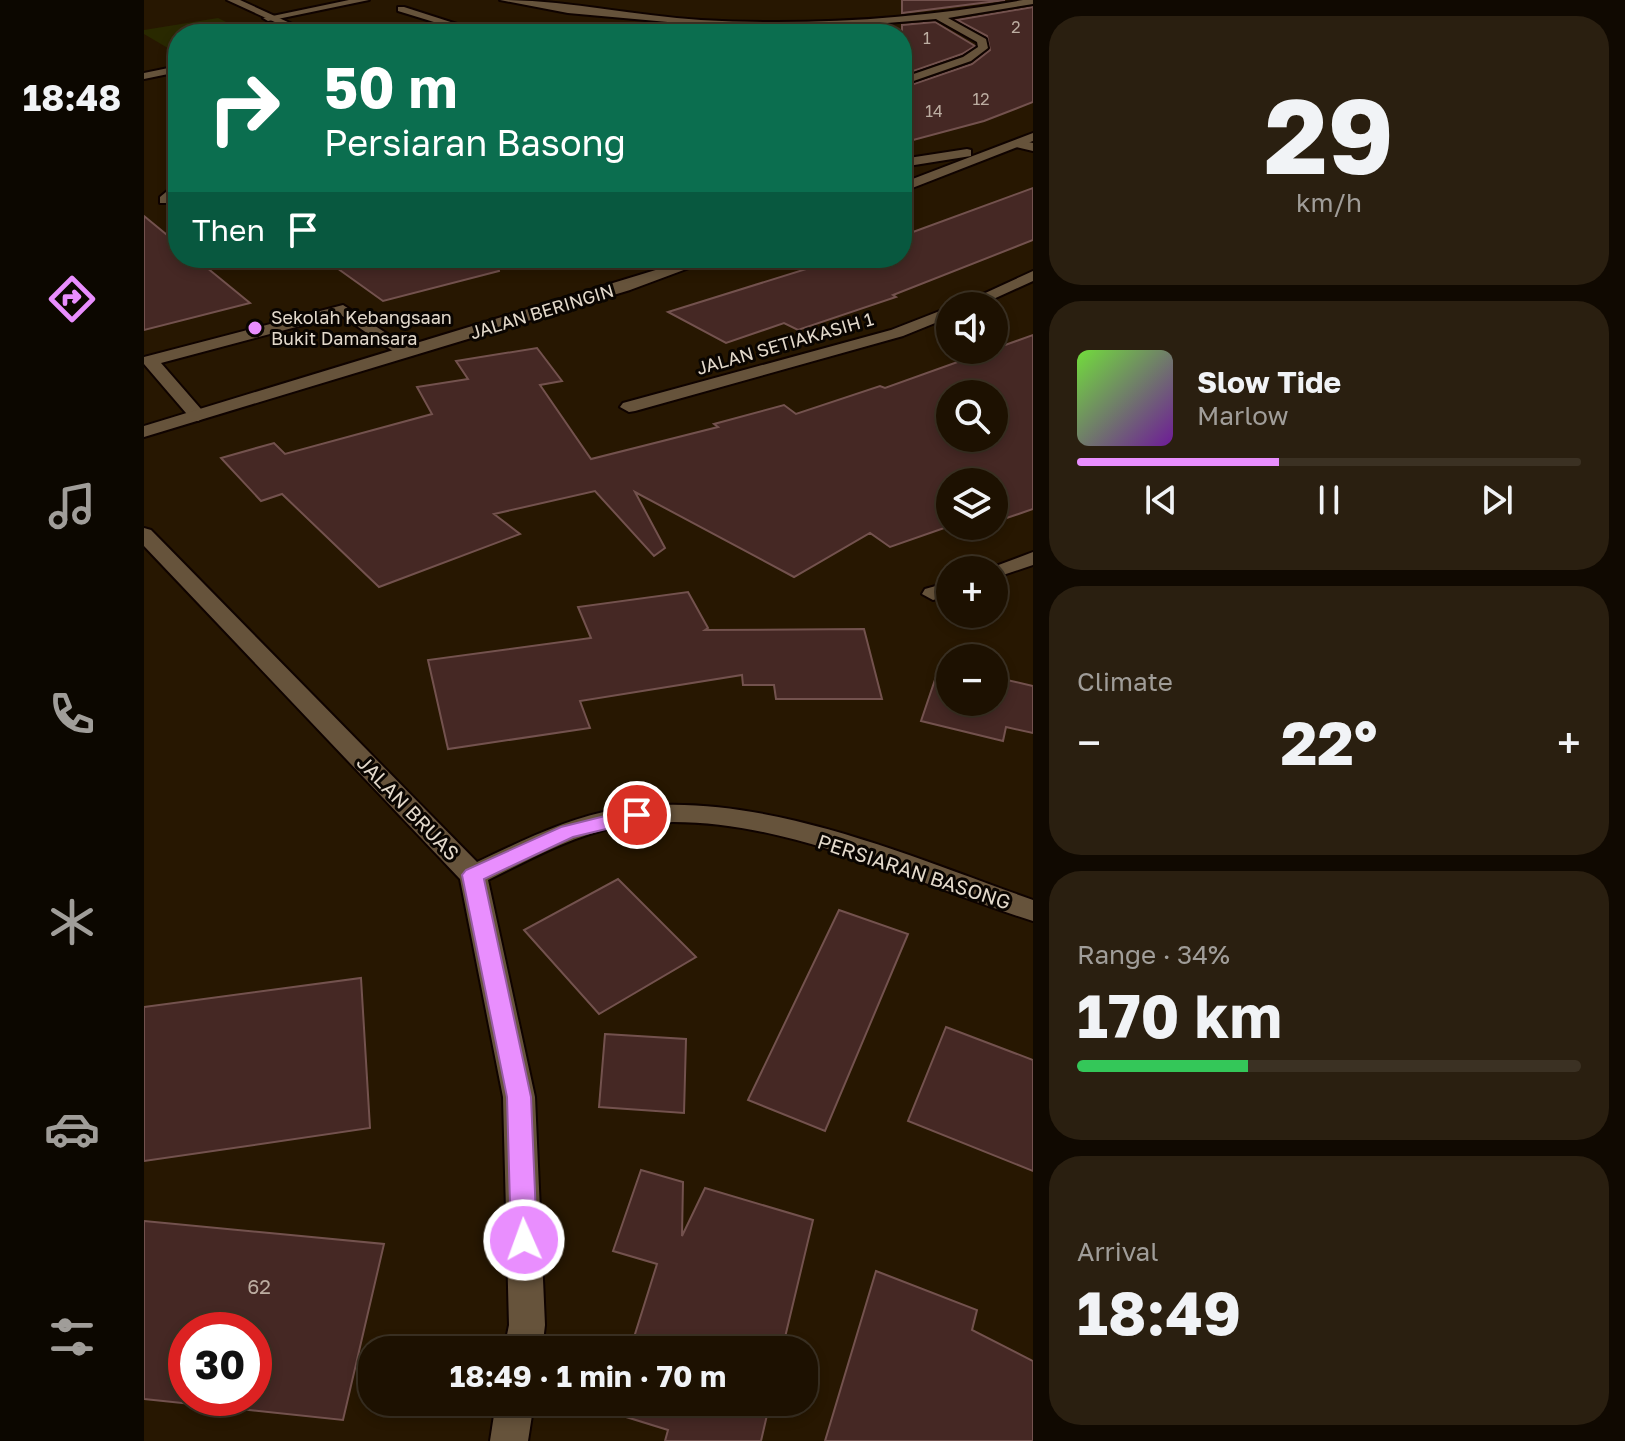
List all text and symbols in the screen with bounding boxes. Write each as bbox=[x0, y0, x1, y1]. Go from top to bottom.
house number: 2 bbox=[1011, 17, 1021, 37]
house number: 1 bbox=[923, 28, 931, 48]
text: 50 m bbox=[324, 53, 458, 120]
icon: right bbox=[192, 56, 296, 160]
text: 29 bbox=[1264, 72, 1394, 197]
text: 18:48 bbox=[23, 76, 121, 119]
house number: 12 bbox=[972, 89, 990, 109]
house number: 14 bbox=[925, 101, 943, 121]
text: Persiaran Basong bbox=[324, 121, 626, 164]
text: km/h bbox=[1296, 187, 1362, 218]
icon: arrive bbox=[281, 208, 325, 252]
text: Then bbox=[192, 212, 265, 248]
icon: directions bbox=[44, 271, 100, 327]
street label: JALAN BERINGIN bbox=[467, 279, 616, 343]
map controls bbox=[936, 292, 1008, 716]
button: sound bbox=[936, 292, 1008, 364]
place label: Sekolah Kebangsaan Bukit Damansara bbox=[271, 306, 452, 349]
street label: JALAN SETIAKASIH 1 bbox=[694, 307, 876, 379]
marker: Sekolah Kebangsaan Bukit Damansara bbox=[246, 319, 264, 337]
text: Slow Tide bbox=[1197, 364, 1341, 400]
button: search bbox=[936, 380, 1008, 452]
text: Marlow bbox=[1197, 400, 1289, 431]
button: layers bbox=[936, 468, 1008, 540]
icon: music bbox=[44, 478, 100, 534]
icon: previous bbox=[1139, 478, 1183, 522]
icon: pause bbox=[1307, 478, 1351, 522]
icon: next bbox=[1475, 478, 1519, 522]
button: + bbox=[936, 556, 1008, 628]
button: − bbox=[936, 644, 1008, 716]
text: Climate bbox=[1077, 666, 1173, 697]
icon: phone bbox=[44, 686, 100, 742]
text: 22° bbox=[1281, 706, 1377, 778]
text: − bbox=[1077, 716, 1101, 769]
text: + bbox=[1557, 716, 1581, 769]
street label: JALAN BRUAS bbox=[353, 750, 465, 865]
pin bbox=[603, 781, 671, 849]
icon: arrive bbox=[615, 793, 659, 837]
street label: PERSIARAN BASONG bbox=[815, 828, 1014, 914]
icon: climate bbox=[44, 894, 100, 950]
text: Range · 34% bbox=[1077, 939, 1230, 970]
text: 170 km bbox=[1077, 979, 1282, 1051]
icon: car bbox=[44, 1101, 100, 1157]
position arrow bbox=[482, 1198, 566, 1282]
text: Arrival bbox=[1077, 1236, 1158, 1267]
house number: 62 bbox=[247, 1274, 271, 1298]
text: 18:49 bbox=[1077, 1276, 1241, 1348]
icon: filters bbox=[44, 1309, 100, 1365]
speed limit sign: 30 bbox=[168, 1312, 272, 1416]
text: 18:49 · 1 min · 70 m bbox=[450, 1358, 726, 1394]

